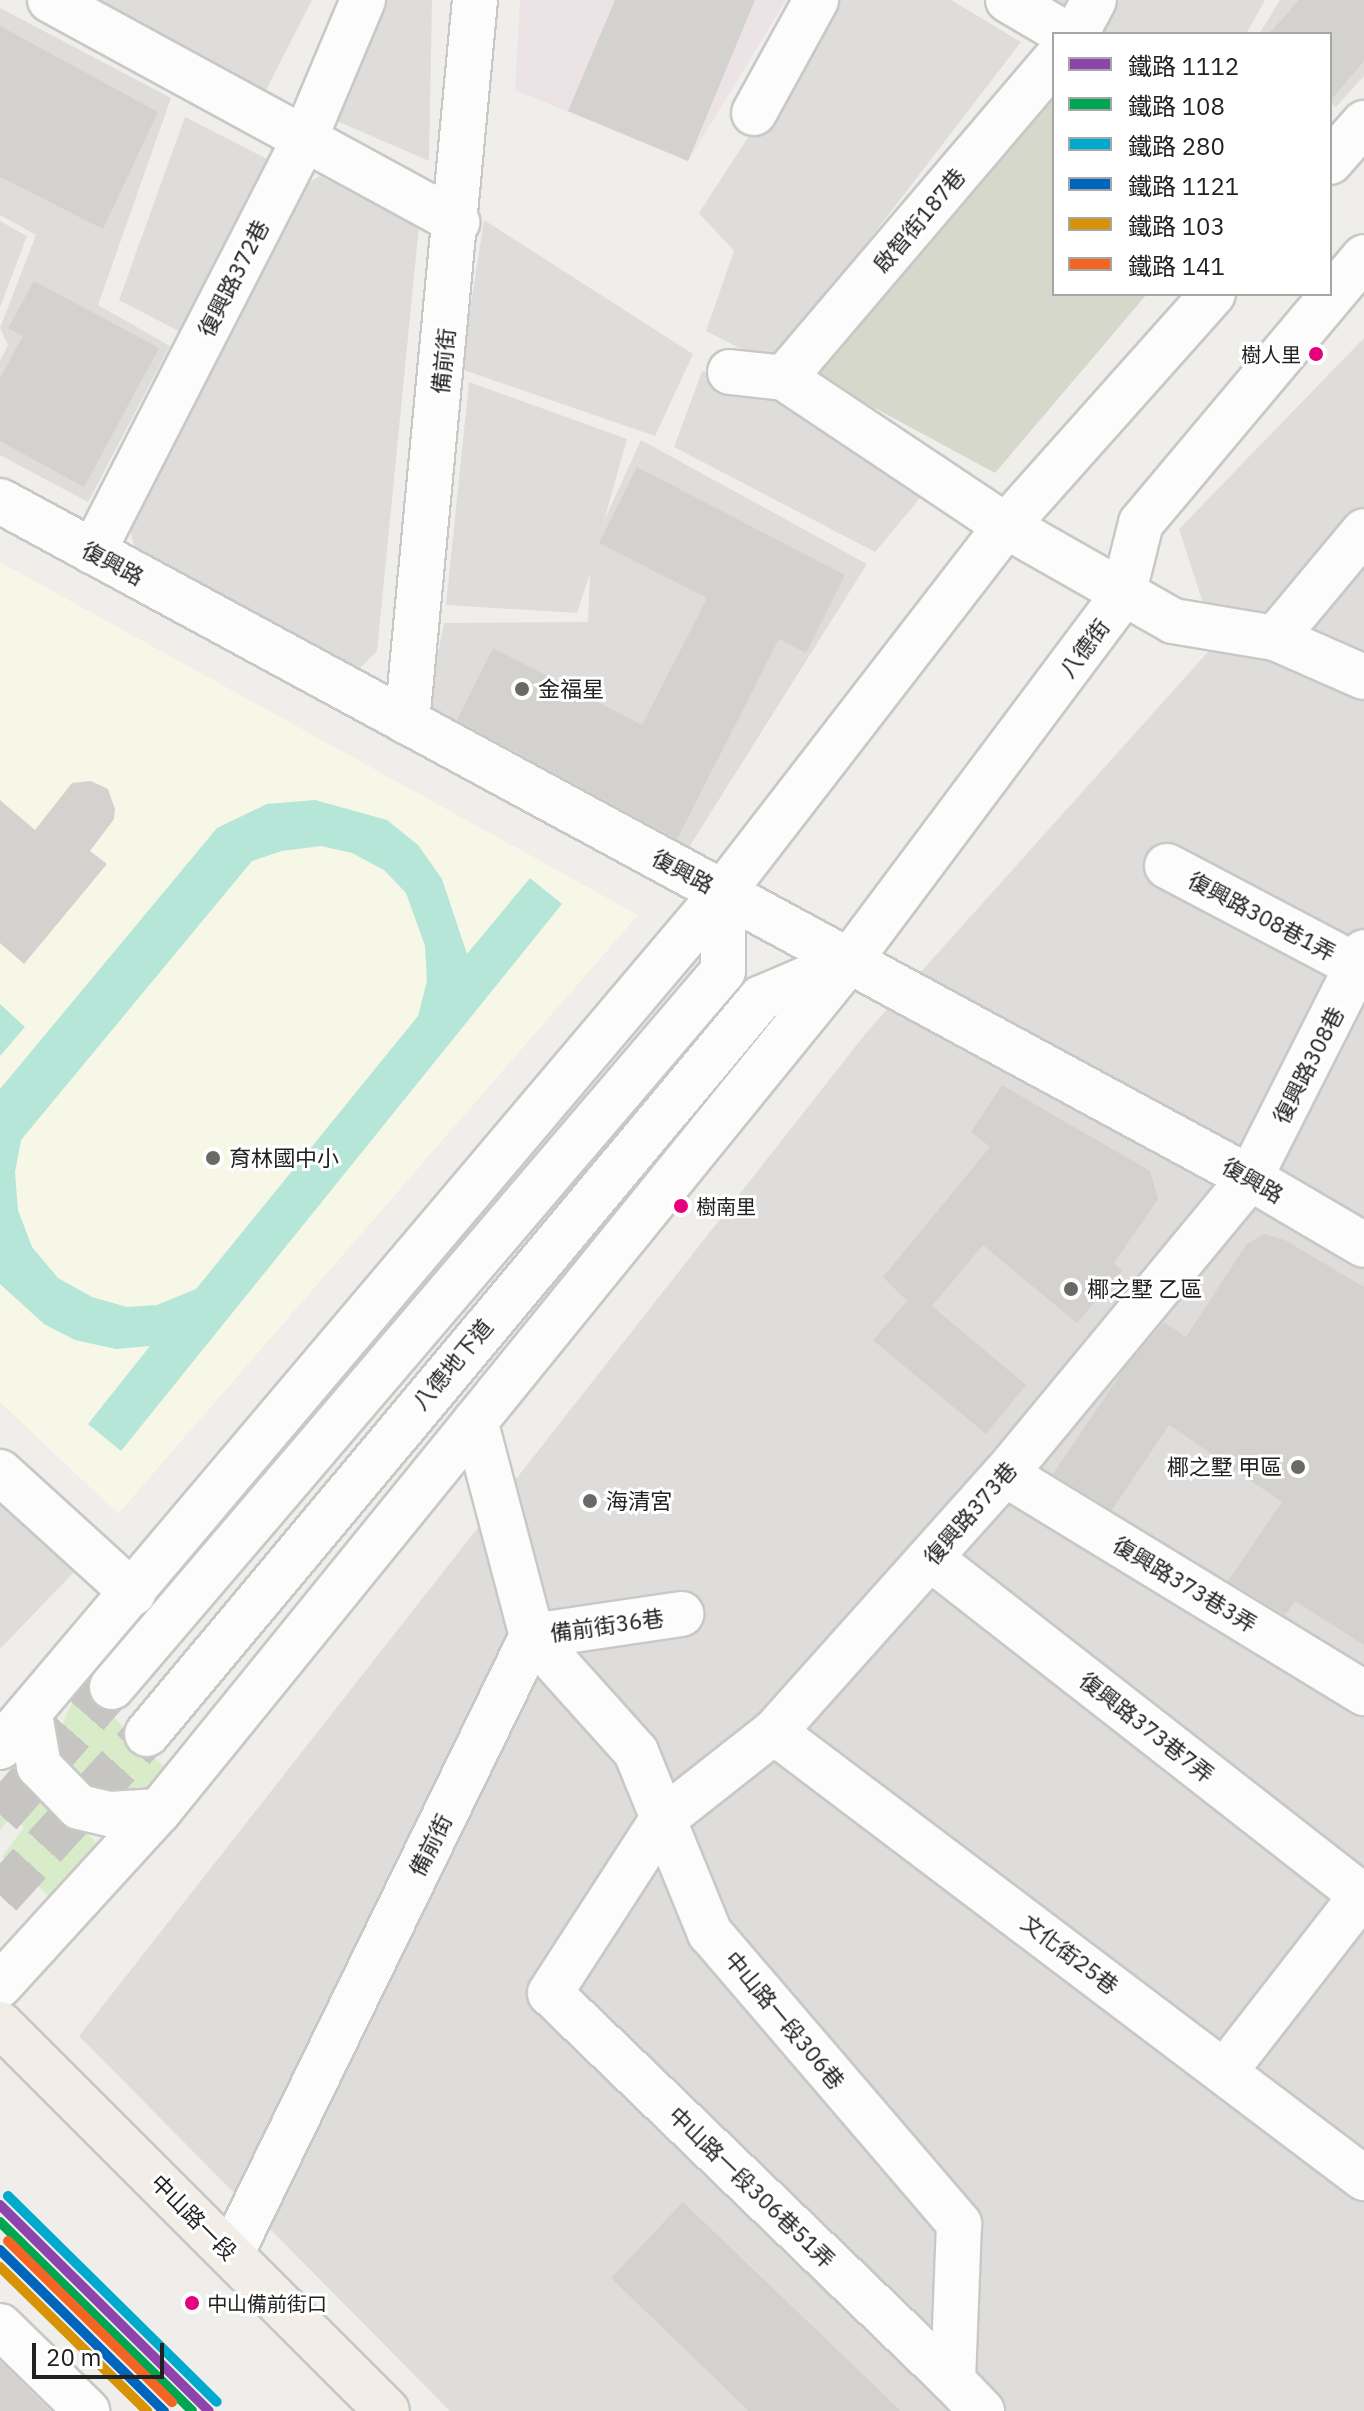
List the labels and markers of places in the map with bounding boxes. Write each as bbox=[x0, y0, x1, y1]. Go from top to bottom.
place label: 樹人里 bbox=[1241, 342, 1301, 366]
marker: 樹人里 bbox=[1308, 346, 1324, 362]
place label: 金福星 bbox=[538, 676, 604, 702]
marker: 金福星 bbox=[513, 680, 531, 698]
place label: 育林國中小 bbox=[229, 1145, 339, 1171]
marker: 育林國中小 bbox=[204, 1149, 222, 1167]
place label: 樹南里 bbox=[696, 1194, 756, 1218]
marker: 樹南里 bbox=[673, 1198, 689, 1214]
place label: 椰之墅 乙區 bbox=[1087, 1276, 1202, 1302]
marker: 椰之墅 乙區 bbox=[1062, 1280, 1080, 1298]
place label: 椰之墅 甲區 bbox=[1167, 1454, 1282, 1480]
marker: 椰之墅 甲區 bbox=[1289, 1458, 1307, 1476]
place label: 海清宮 bbox=[606, 1488, 672, 1514]
marker: 海清宮 bbox=[581, 1492, 599, 1510]
place label: 中山備前街口 bbox=[207, 2291, 327, 2315]
marker: 中山備前街口 bbox=[184, 2295, 200, 2311]

